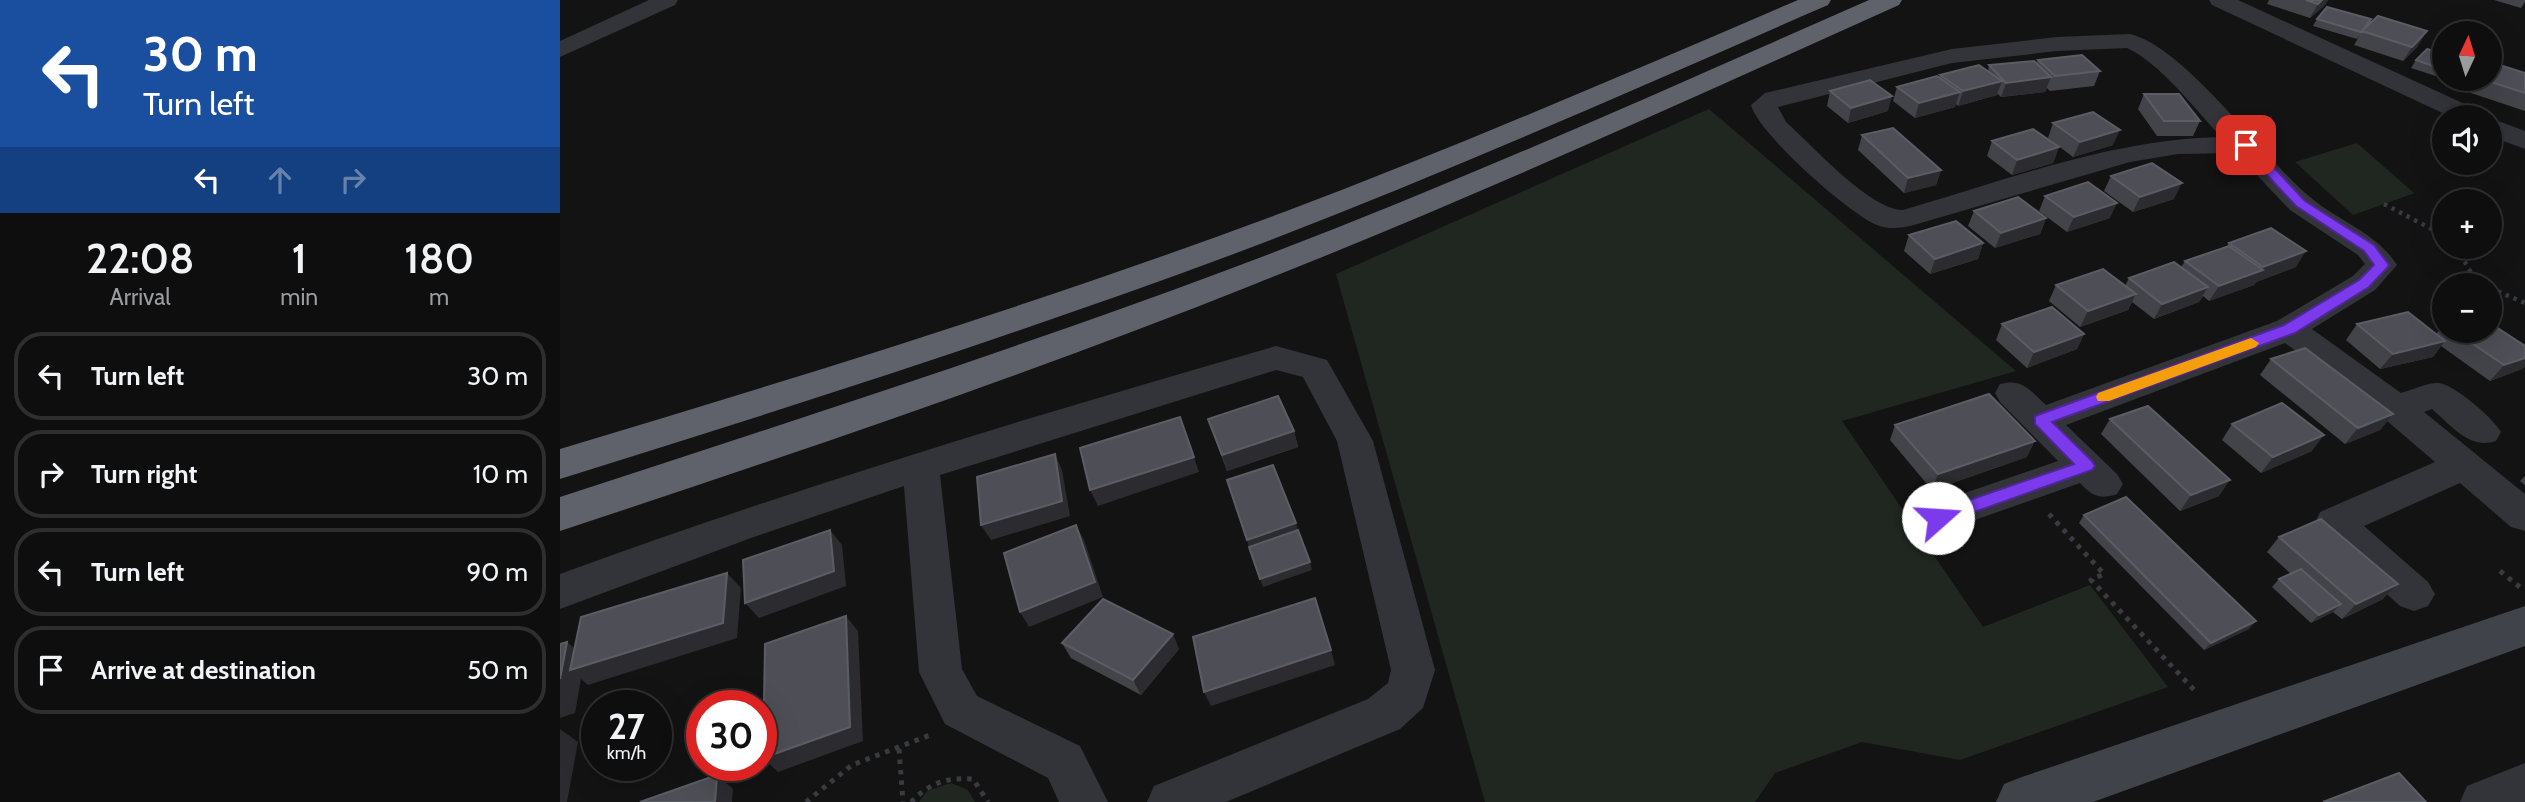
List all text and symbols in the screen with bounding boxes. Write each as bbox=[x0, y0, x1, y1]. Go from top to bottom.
north arrow bbox=[2432, 21, 2502, 91]
map controls bbox=[2432, 21, 2502, 343]
text: 30 m bbox=[143, 24, 258, 83]
icon: left bbox=[28, 28, 119, 119]
text: Turn left bbox=[143, 84, 254, 123]
button: sound bbox=[2432, 105, 2502, 175]
pin bbox=[2216, 115, 2276, 175]
icon: arrive bbox=[2227, 126, 2265, 164]
icon: left bbox=[188, 161, 226, 199]
icon: ahead bbox=[261, 161, 299, 199]
icon: right bbox=[334, 161, 372, 199]
button: + bbox=[2432, 189, 2502, 259]
text: 22:08 bbox=[86, 232, 194, 284]
text: 1 bbox=[292, 232, 307, 284]
text: 180 bbox=[404, 232, 474, 284]
button: − bbox=[2432, 273, 2502, 343]
text: Arrival bbox=[110, 283, 171, 311]
text: min bbox=[280, 283, 318, 311]
text: m bbox=[429, 283, 449, 311]
icon: left bbox=[32, 357, 70, 395]
text: Turn left bbox=[91, 360, 184, 392]
text: 30 m bbox=[467, 360, 528, 392]
icon: right bbox=[32, 455, 70, 493]
text: Turn right bbox=[91, 458, 197, 490]
text: 10 m bbox=[473, 458, 528, 490]
position arrow bbox=[1901, 481, 1975, 555]
icon: left bbox=[32, 553, 70, 591]
text: Turn left bbox=[91, 556, 184, 588]
text: 90 m bbox=[466, 556, 528, 588]
icon: arrive bbox=[32, 651, 70, 689]
text: Arrive at destination bbox=[91, 654, 316, 686]
text: 50 m bbox=[467, 654, 528, 686]
speed limit sign: 30 bbox=[686, 690, 777, 781]
text: 27 bbox=[608, 705, 645, 748]
text: km/h bbox=[607, 742, 646, 764]

